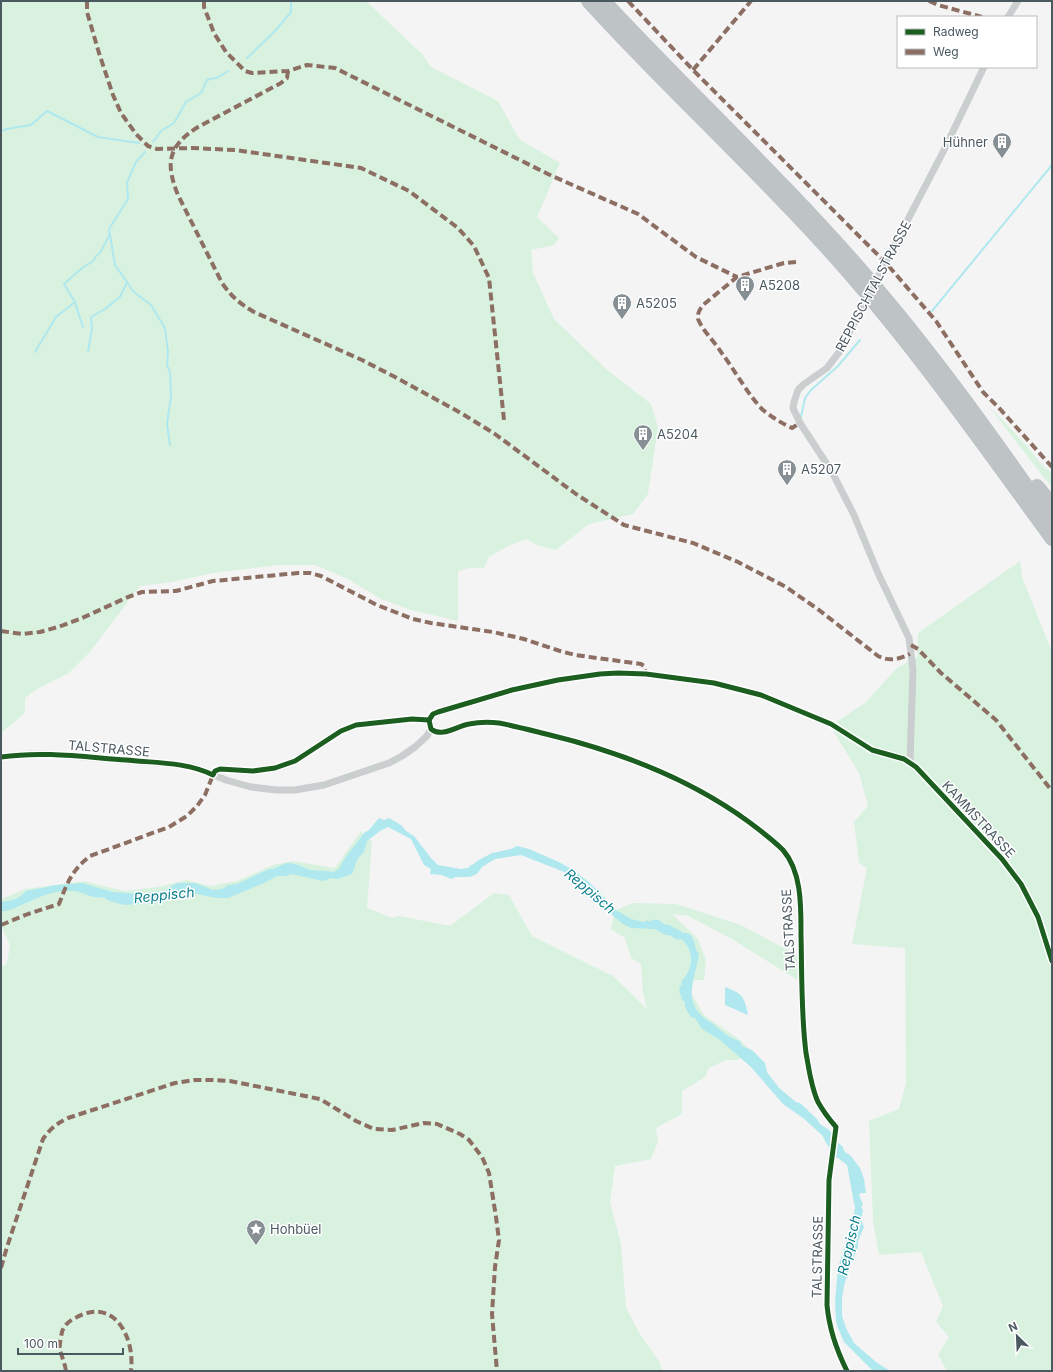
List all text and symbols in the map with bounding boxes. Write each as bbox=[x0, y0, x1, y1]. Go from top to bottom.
legend bbox=[897, 16, 1037, 68]
text: Radweg bbox=[933, 24, 979, 39]
text: Weg bbox=[933, 44, 959, 59]
building icon: Hühner bbox=[991, 131, 1013, 159]
place label: Hühner bbox=[943, 134, 988, 150]
street label: REPPISCHTALSTRASSE bbox=[832, 218, 914, 354]
building icon: A5208 bbox=[734, 274, 756, 302]
place label: A5208 bbox=[759, 277, 800, 293]
building icon: A5205 bbox=[611, 292, 633, 320]
place label: A5205 bbox=[636, 295, 677, 311]
building icon: A5204 bbox=[632, 423, 654, 451]
place label: A5204 bbox=[657, 426, 698, 442]
building icon: A5207 bbox=[776, 458, 798, 486]
place label: A5207 bbox=[801, 461, 841, 477]
street label: TALSTRASSE bbox=[67, 736, 151, 760]
street label: KAMMSTRASSE bbox=[939, 777, 1019, 861]
water label: Reppisch bbox=[561, 864, 619, 917]
water label: Reppisch bbox=[133, 883, 195, 906]
street label: TALSTRASSE bbox=[778, 889, 798, 971]
water label: Reppisch bbox=[833, 1213, 864, 1277]
street label: TALSTRASSE bbox=[808, 1216, 826, 1298]
place icon: Hohbüel bbox=[245, 1218, 267, 1246]
place label: Hohbüel bbox=[270, 1221, 322, 1237]
north arrow bbox=[997, 1316, 1037, 1356]
text: N bbox=[1006, 1319, 1020, 1335]
scale bar bbox=[18, 1330, 123, 1356]
text: 100 m bbox=[24, 1336, 58, 1351]

